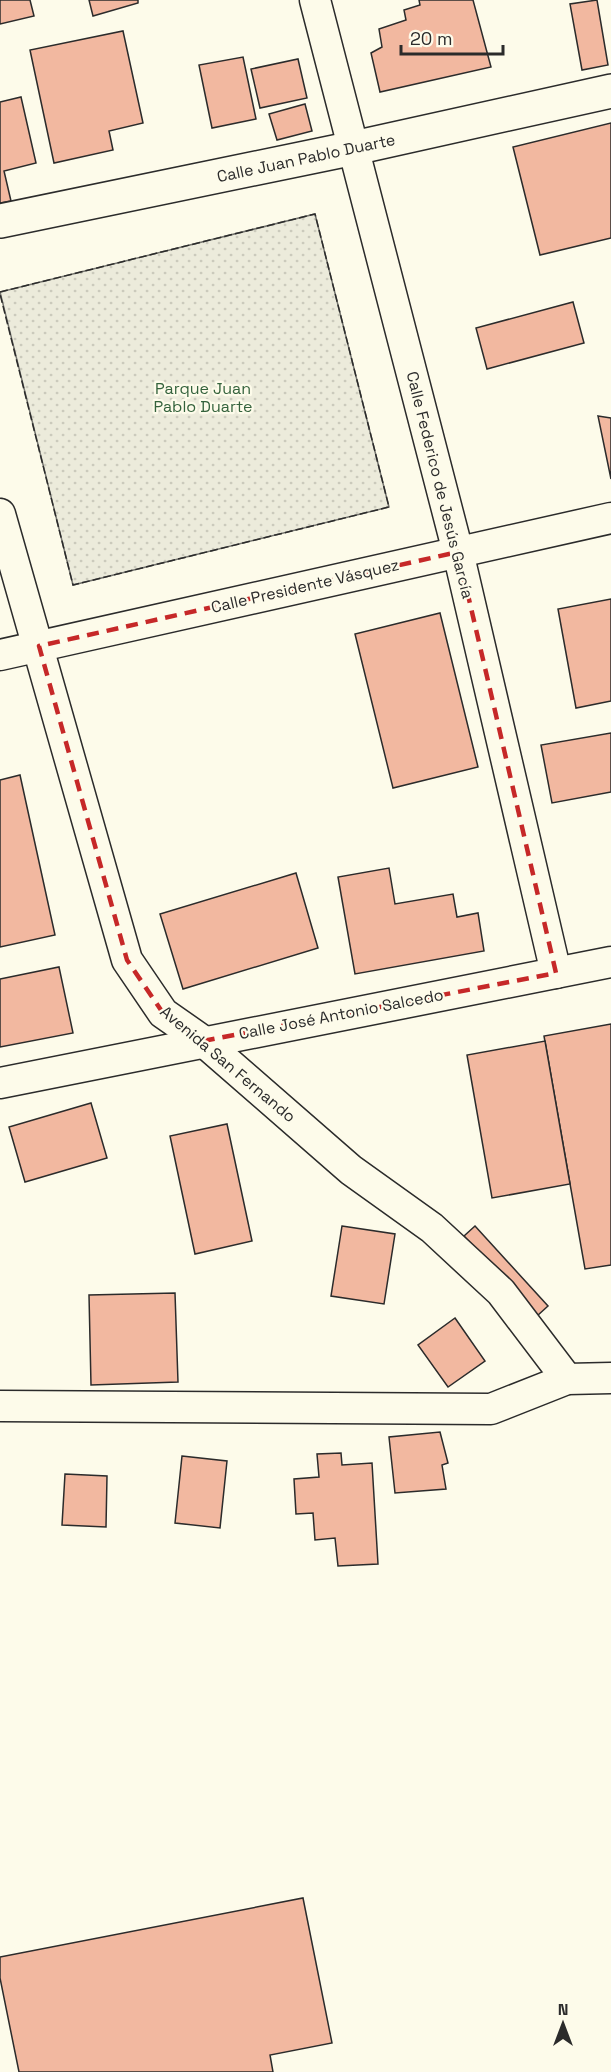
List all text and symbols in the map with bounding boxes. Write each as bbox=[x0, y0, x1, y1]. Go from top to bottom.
scale bar bbox=[401, 18, 503, 56]
text: 20 m bbox=[410, 27, 453, 50]
street label: Calle Juan Pablo Duarte bbox=[215, 129, 397, 187]
street label: Calle Federico de Jesús García bbox=[402, 369, 478, 601]
park label: Parque Juan Pablo Duarte bbox=[153, 378, 253, 417]
street label: Calle Presidente Vásquez bbox=[209, 554, 401, 618]
street label: Calle José Antonio Salcedo bbox=[237, 984, 445, 1044]
street label: Avenida San Fernando bbox=[156, 1001, 300, 1127]
north arrow bbox=[533, 1994, 593, 2054]
text: N bbox=[558, 1999, 568, 2020]

